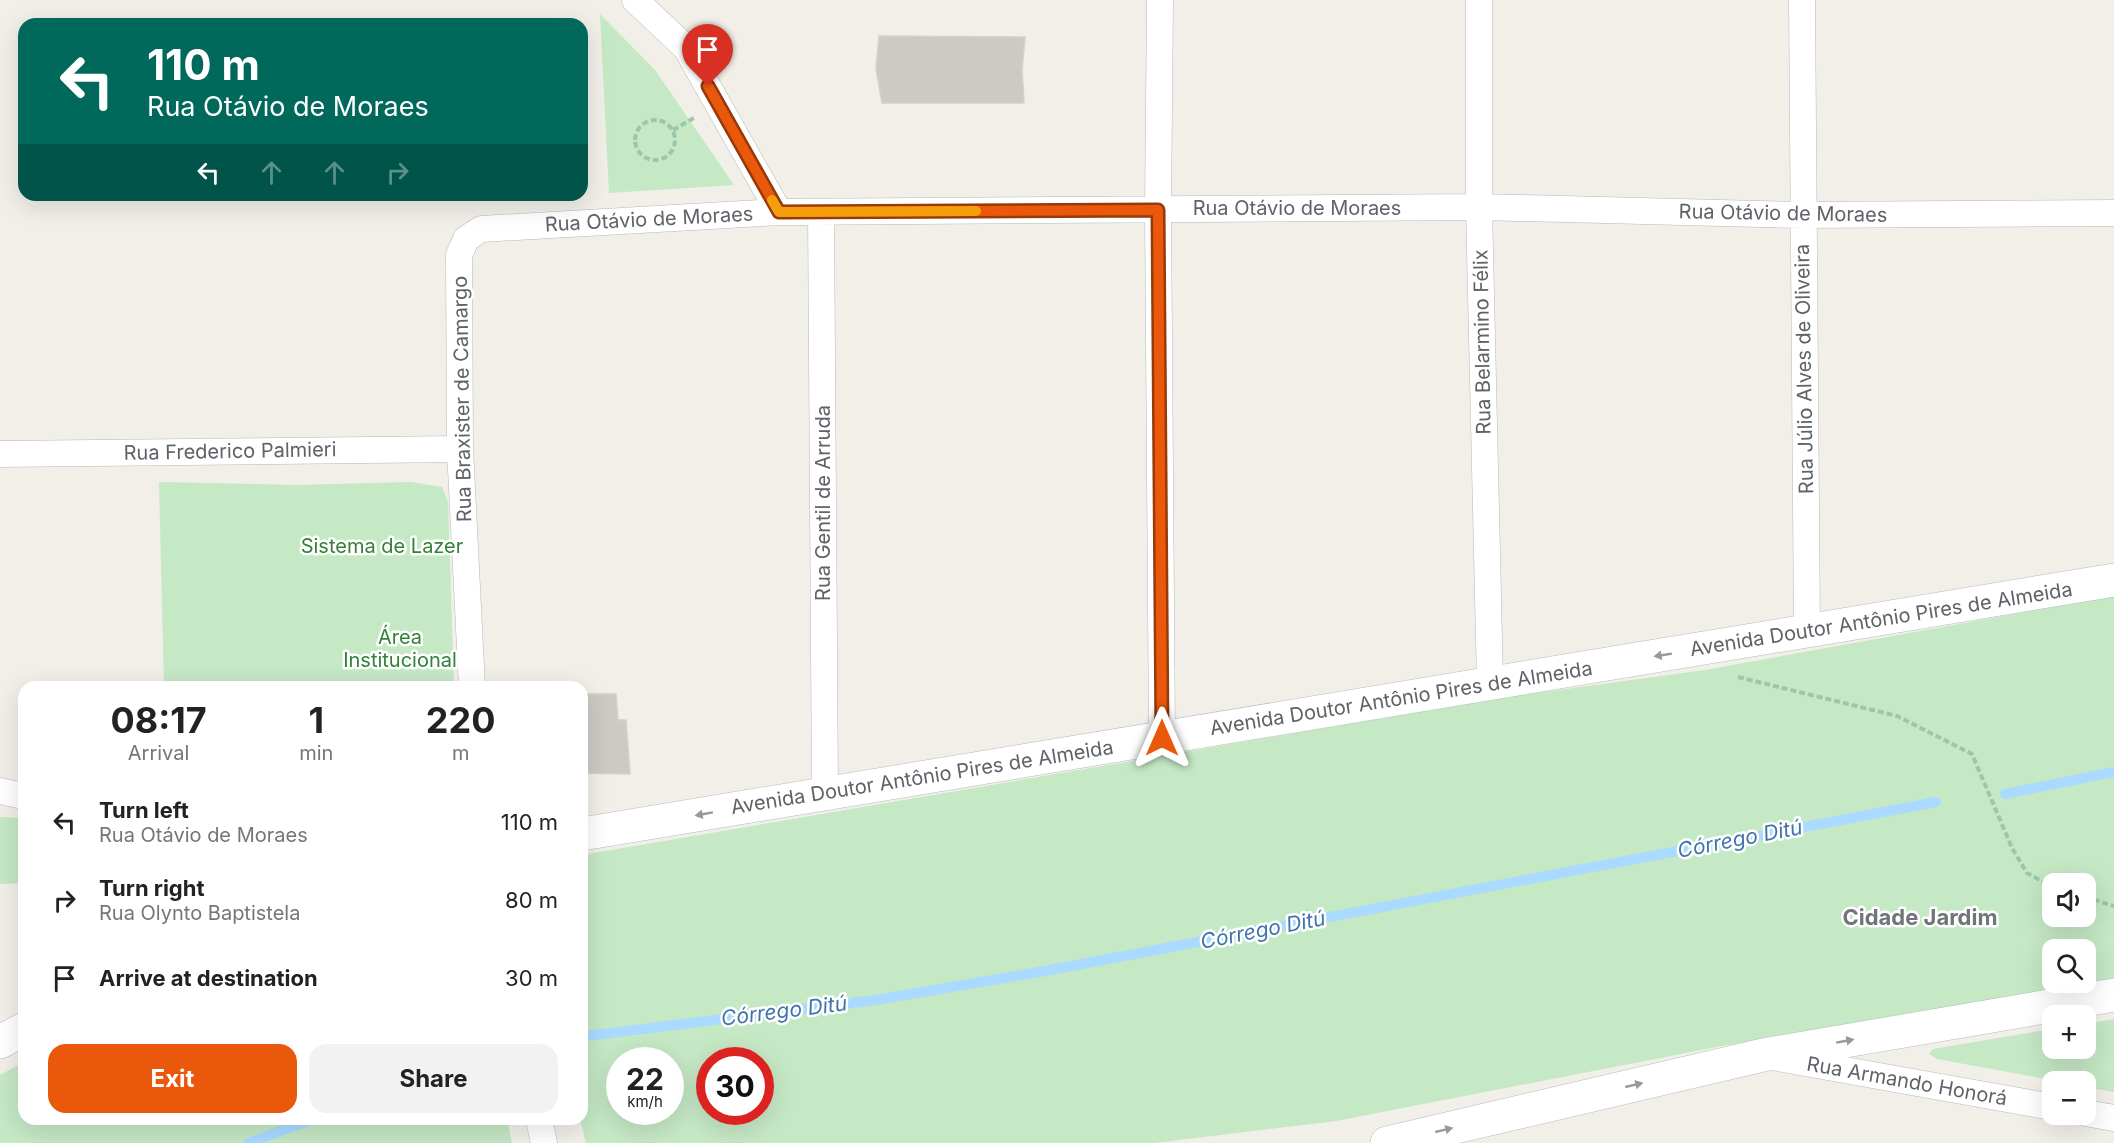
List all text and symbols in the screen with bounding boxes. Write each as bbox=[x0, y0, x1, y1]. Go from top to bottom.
pin bbox=[682, 24, 733, 86]
icon: arrive bbox=[691, 33, 724, 66]
text: 110 m bbox=[147, 39, 260, 90]
icon: left bbox=[48, 42, 126, 120]
text: Rua Otávio de Moraes bbox=[147, 90, 429, 123]
icon: left bbox=[192, 156, 225, 189]
icon: ahead bbox=[255, 156, 288, 189]
icon: ahead bbox=[318, 156, 351, 189]
icon: right bbox=[381, 156, 414, 189]
street label: Rua Otávio de Moraes bbox=[1193, 196, 1401, 220]
street label: Rua Otávio de Moraes bbox=[1678, 199, 1888, 227]
street label: Rua Otávio de Moraes bbox=[544, 202, 754, 236]
street label: Rua Júlio Alves de Oliveira bbox=[1790, 244, 1818, 494]
street label: Rua Belarmino Félix bbox=[1468, 249, 1496, 435]
street label: Rua Braxister de Camargo bbox=[448, 276, 476, 522]
street label: Rua Gentil de Arruda bbox=[811, 405, 835, 601]
street label: Rua Frederico Palmieri bbox=[123, 437, 337, 465]
park label: Sistema de Lazer bbox=[301, 534, 464, 558]
street label: Avenida Doutor Antônio Pires de Almeida bbox=[1688, 577, 2074, 661]
park label: Área Institucional bbox=[343, 624, 457, 672]
one-way arrow bbox=[1653, 650, 1672, 659]
street label: Avenida Doutor Antônio Pires de Almeida bbox=[1208, 656, 1594, 740]
text: 08:17 bbox=[110, 698, 207, 742]
text: 1 bbox=[308, 698, 324, 742]
text: 220 bbox=[426, 698, 495, 742]
position arrow bbox=[1130, 706, 1194, 770]
street label: Avenida Doutor Antônio Pires de Almeida bbox=[729, 735, 1115, 819]
text: Arrival bbox=[128, 741, 189, 765]
text: min bbox=[299, 741, 333, 765]
text: m bbox=[452, 741, 469, 765]
text: Turn left bbox=[99, 797, 189, 823]
icon: left bbox=[48, 806, 81, 839]
text: 110 m bbox=[501, 809, 558, 835]
one-way arrow bbox=[694, 810, 713, 819]
water label: Córrego Ditú bbox=[1675, 814, 1805, 863]
text: Rua Otávio de Moraes bbox=[99, 823, 308, 847]
map controls bbox=[2042, 873, 2096, 1125]
button: sound bbox=[2042, 873, 2096, 927]
text: Turn right bbox=[99, 875, 205, 901]
icon: right bbox=[48, 884, 81, 917]
text: 80 m bbox=[505, 887, 558, 913]
text: Rua Olynto Baptistela bbox=[99, 901, 300, 925]
district label: Cidade Jardim bbox=[1842, 904, 1998, 930]
water label: Córrego Ditú bbox=[1198, 905, 1328, 954]
button: search bbox=[2042, 939, 2096, 993]
icon: arrive bbox=[48, 962, 81, 995]
text: Arrive at destination bbox=[99, 965, 318, 991]
text: 30 m bbox=[505, 965, 558, 991]
water label: Córrego Ditú bbox=[719, 990, 848, 1031]
button: + bbox=[2042, 1005, 2096, 1059]
one-way arrow bbox=[1836, 1036, 1855, 1045]
button: Exit bbox=[48, 1044, 297, 1113]
button: Share bbox=[309, 1044, 558, 1113]
speed limit sign: 30 bbox=[696, 1047, 774, 1125]
street label: Rua Armando Honorá bbox=[1805, 1052, 2009, 1110]
text: 22 bbox=[626, 1061, 664, 1097]
button: − bbox=[2042, 1071, 2096, 1125]
one-way arrow bbox=[1624, 1080, 1643, 1090]
text: km/h bbox=[627, 1092, 663, 1111]
one-way arrow bbox=[1435, 1124, 1453, 1134]

